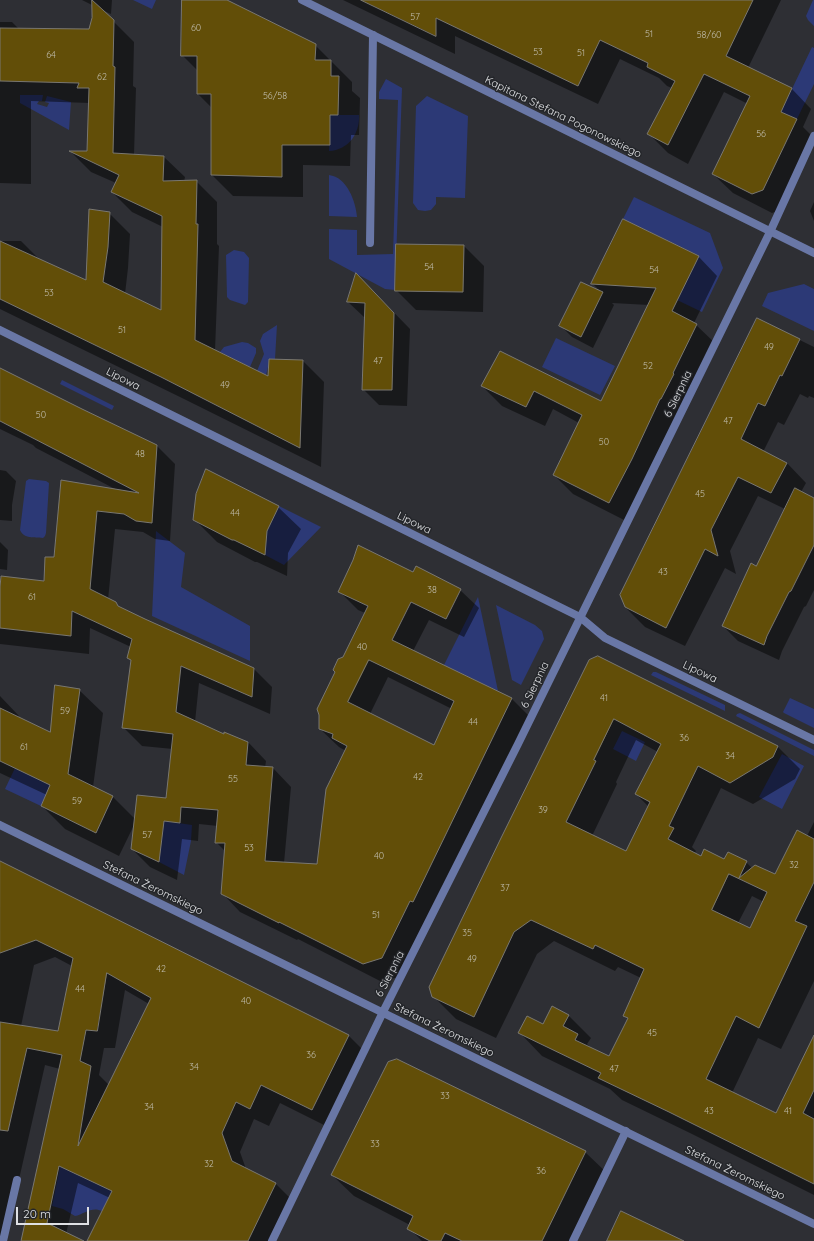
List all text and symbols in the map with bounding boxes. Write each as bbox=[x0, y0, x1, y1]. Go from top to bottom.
house number: 57 bbox=[410, 12, 420, 22]
house number: 60 bbox=[191, 23, 201, 33]
house number: 51 bbox=[645, 29, 653, 39]
house number: 58/60 bbox=[697, 30, 721, 40]
house number: 53 bbox=[533, 47, 543, 57]
house number: 51 bbox=[577, 48, 585, 58]
house number: 64 bbox=[46, 50, 56, 60]
house number: 62 bbox=[97, 72, 107, 82]
street label: Kapitana Stefana Pogonowskiego bbox=[482, 73, 644, 161]
house number: 56/58 bbox=[263, 91, 287, 101]
house number: 56 bbox=[756, 129, 766, 139]
house number: 54 bbox=[424, 262, 434, 272]
house number: 54 bbox=[649, 265, 659, 275]
house number: 53 bbox=[44, 288, 54, 298]
house number: 51 bbox=[118, 325, 126, 335]
house number: 49 bbox=[764, 342, 774, 352]
house number: 47 bbox=[373, 356, 383, 366]
house number: 52 bbox=[643, 361, 653, 371]
street label: Lipowa bbox=[104, 365, 142, 393]
street label: 6 Sierpnia bbox=[661, 369, 695, 419]
house number: 49 bbox=[220, 380, 230, 390]
house number: 50 bbox=[36, 410, 46, 420]
house number: 47 bbox=[723, 416, 733, 426]
house number: 50 bbox=[599, 437, 609, 447]
house number: 48 bbox=[135, 449, 145, 459]
house number: 45 bbox=[695, 489, 705, 499]
house number: 44 bbox=[230, 508, 240, 518]
street label: Lipowa bbox=[395, 509, 433, 537]
house number: 43 bbox=[658, 567, 668, 577]
house number: 38 bbox=[427, 585, 437, 595]
house number: 61 bbox=[28, 592, 36, 602]
house number: 40 bbox=[357, 642, 367, 652]
street label: Lipowa bbox=[681, 658, 719, 686]
street label: 6 Sierpnia bbox=[518, 660, 552, 710]
house number: 41 bbox=[600, 693, 608, 703]
house number: 59 bbox=[60, 706, 70, 716]
house number: 44 bbox=[468, 717, 478, 727]
house number: 36 bbox=[679, 733, 689, 743]
house number: 61 bbox=[20, 742, 28, 752]
house number: 34 bbox=[725, 751, 735, 761]
house number: 42 bbox=[413, 772, 423, 782]
house number: 55 bbox=[228, 774, 238, 784]
house number: 59 bbox=[72, 796, 82, 806]
house number: 39 bbox=[538, 805, 548, 815]
house number: 57 bbox=[142, 830, 152, 840]
house number: 53 bbox=[244, 843, 254, 853]
house number: 40 bbox=[374, 851, 384, 861]
street label: Stefana Żeromskiego bbox=[101, 858, 205, 918]
house number: 32 bbox=[789, 860, 799, 870]
house number: 37 bbox=[500, 883, 510, 893]
house number: 51 bbox=[372, 910, 380, 920]
house number: 35 bbox=[462, 928, 472, 938]
street label: 6 Sierpnia bbox=[373, 949, 407, 999]
house number: 49 bbox=[467, 954, 477, 964]
house number: 42 bbox=[156, 964, 166, 974]
house number: 44 bbox=[75, 984, 85, 994]
house number: 40 bbox=[241, 996, 251, 1006]
street label: Stefana Żeromskiego bbox=[392, 1000, 496, 1060]
house number: 45 bbox=[647, 1028, 657, 1038]
house number: 36 bbox=[306, 1050, 316, 1060]
house number: 34 bbox=[189, 1062, 199, 1072]
house number: 47 bbox=[609, 1064, 619, 1074]
house number: 33 bbox=[440, 1091, 450, 1101]
house number: 34 bbox=[144, 1102, 154, 1112]
house number: 43 bbox=[704, 1106, 714, 1116]
house number: 41 bbox=[784, 1106, 792, 1116]
house number: 33 bbox=[370, 1139, 380, 1149]
street label: Stefana Żeromskiego bbox=[683, 1143, 787, 1203]
house number: 32 bbox=[204, 1159, 214, 1169]
house number: 36 bbox=[536, 1166, 546, 1176]
scale bar bbox=[18, 1199, 91, 1225]
text: 20 m bbox=[23, 1206, 51, 1221]

